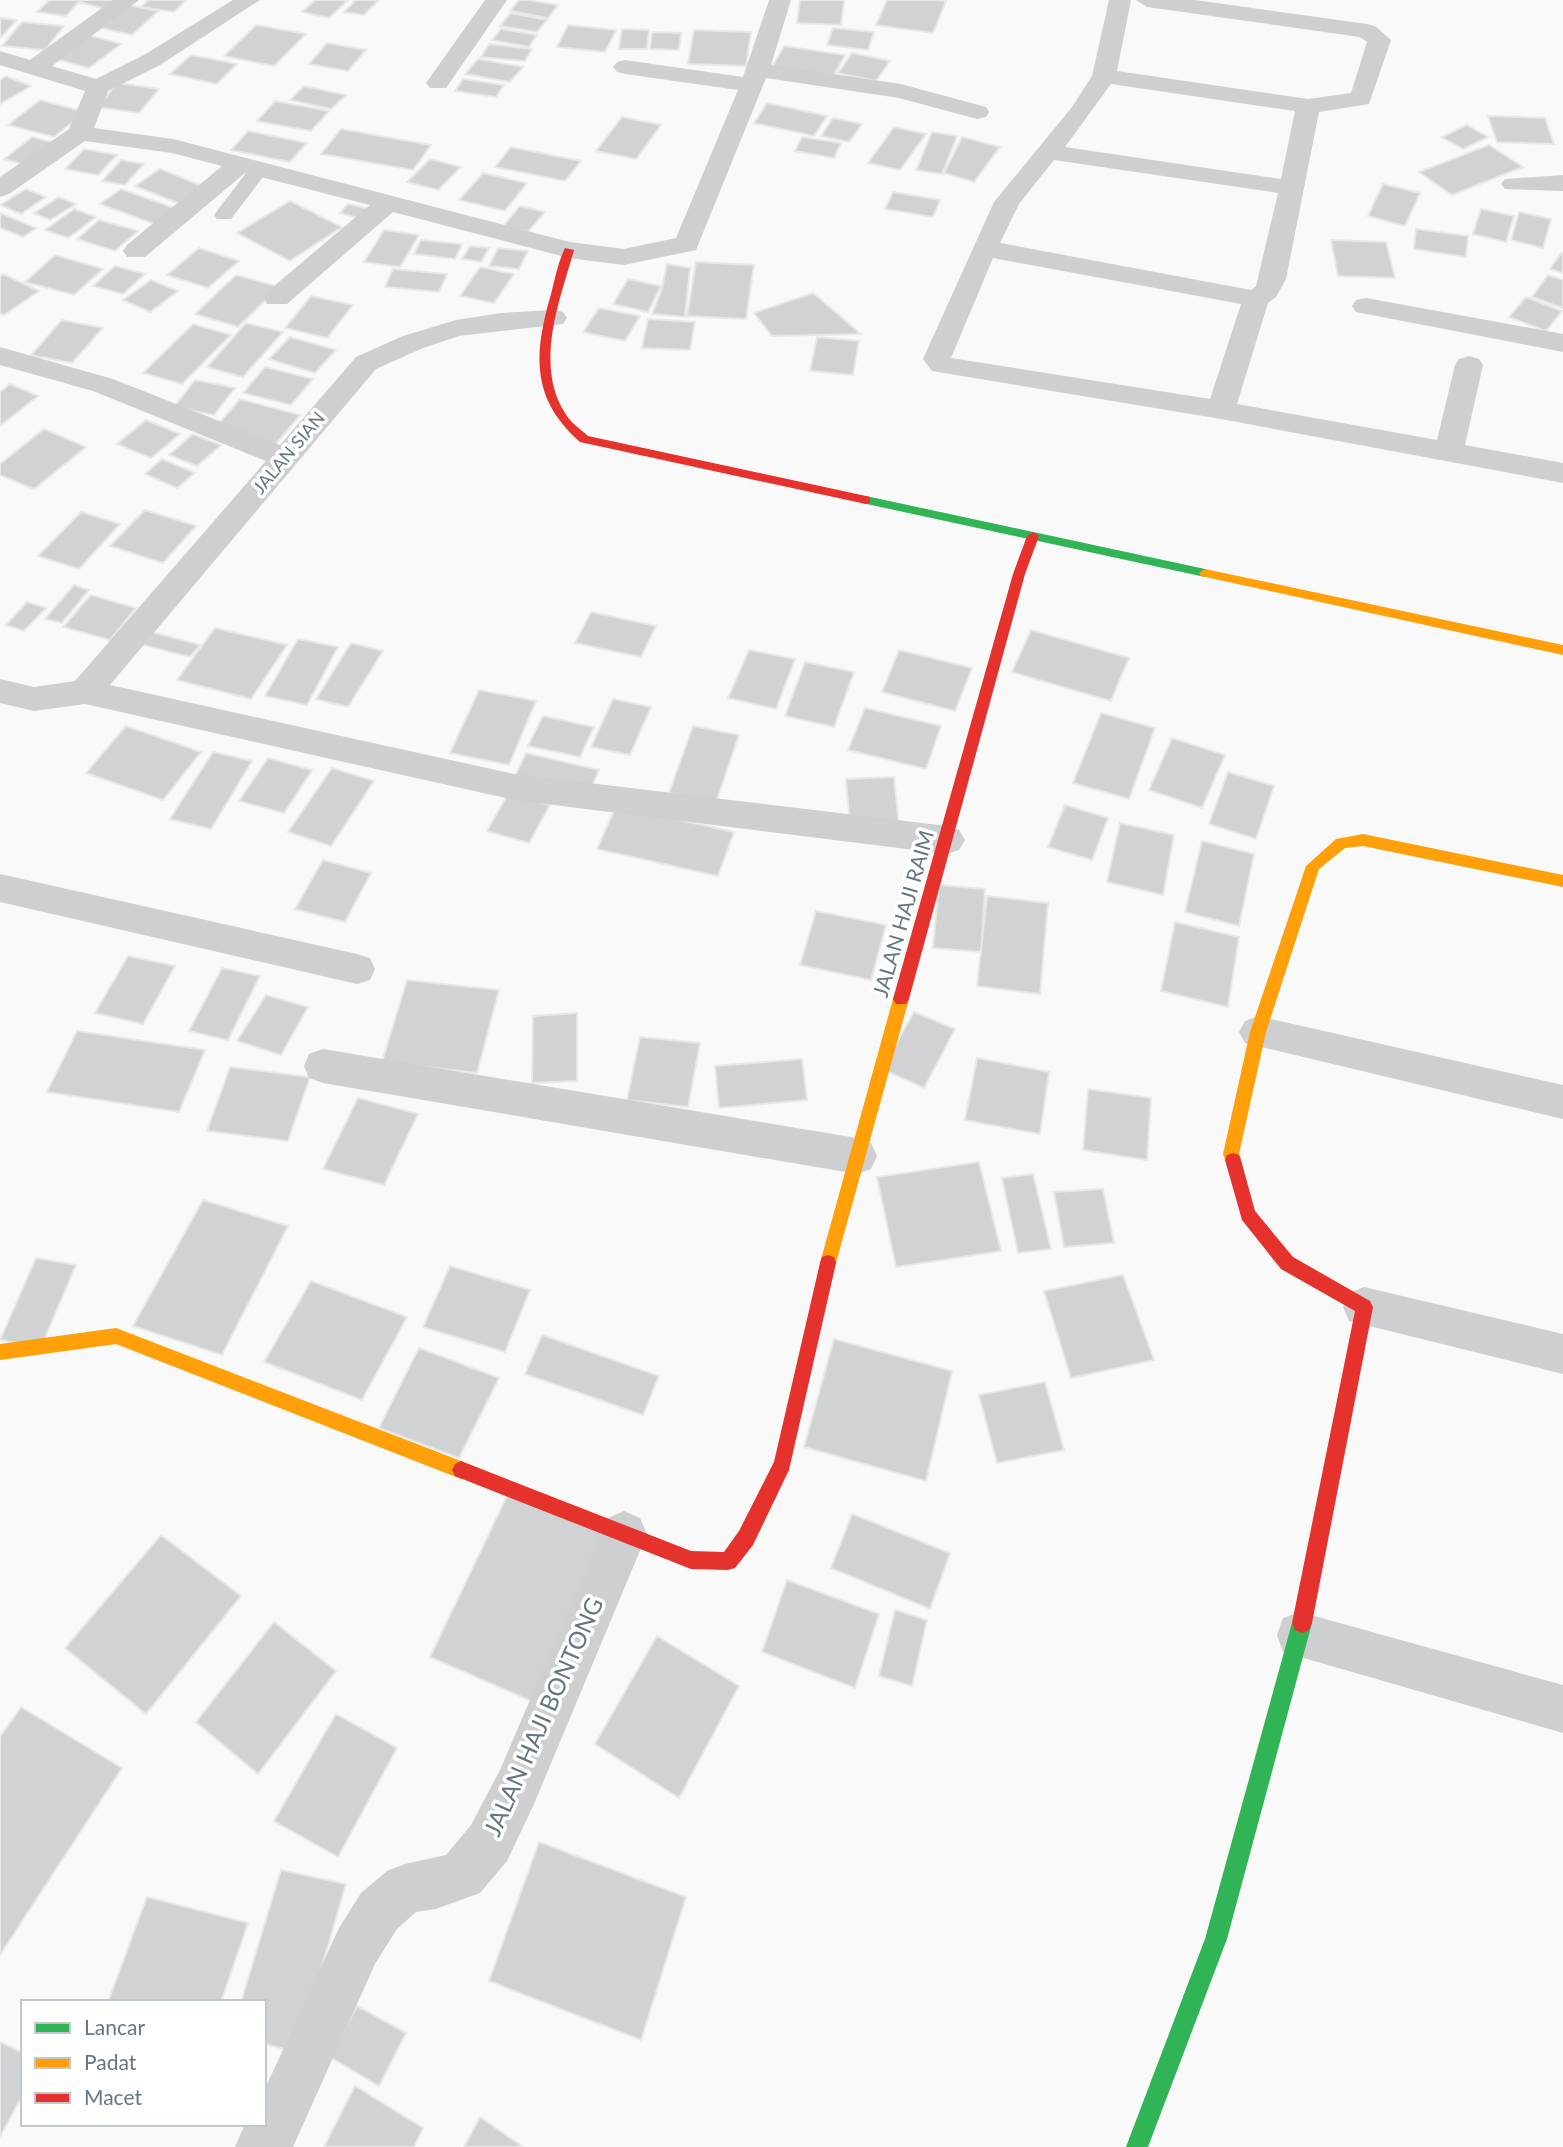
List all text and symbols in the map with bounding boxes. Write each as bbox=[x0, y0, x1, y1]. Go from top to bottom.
street label: JALAN SIAN bbox=[248, 407, 329, 498]
street label: JALAN HAJI RAIM bbox=[867, 827, 938, 1000]
street label: JALAN HAJI BONTONG bbox=[477, 1593, 608, 1840]
legend bbox=[21, 2000, 266, 2126]
text: Lancar bbox=[84, 2014, 145, 2039]
text: Padat bbox=[84, 2049, 137, 2074]
text: Macet bbox=[84, 2084, 142, 2109]

